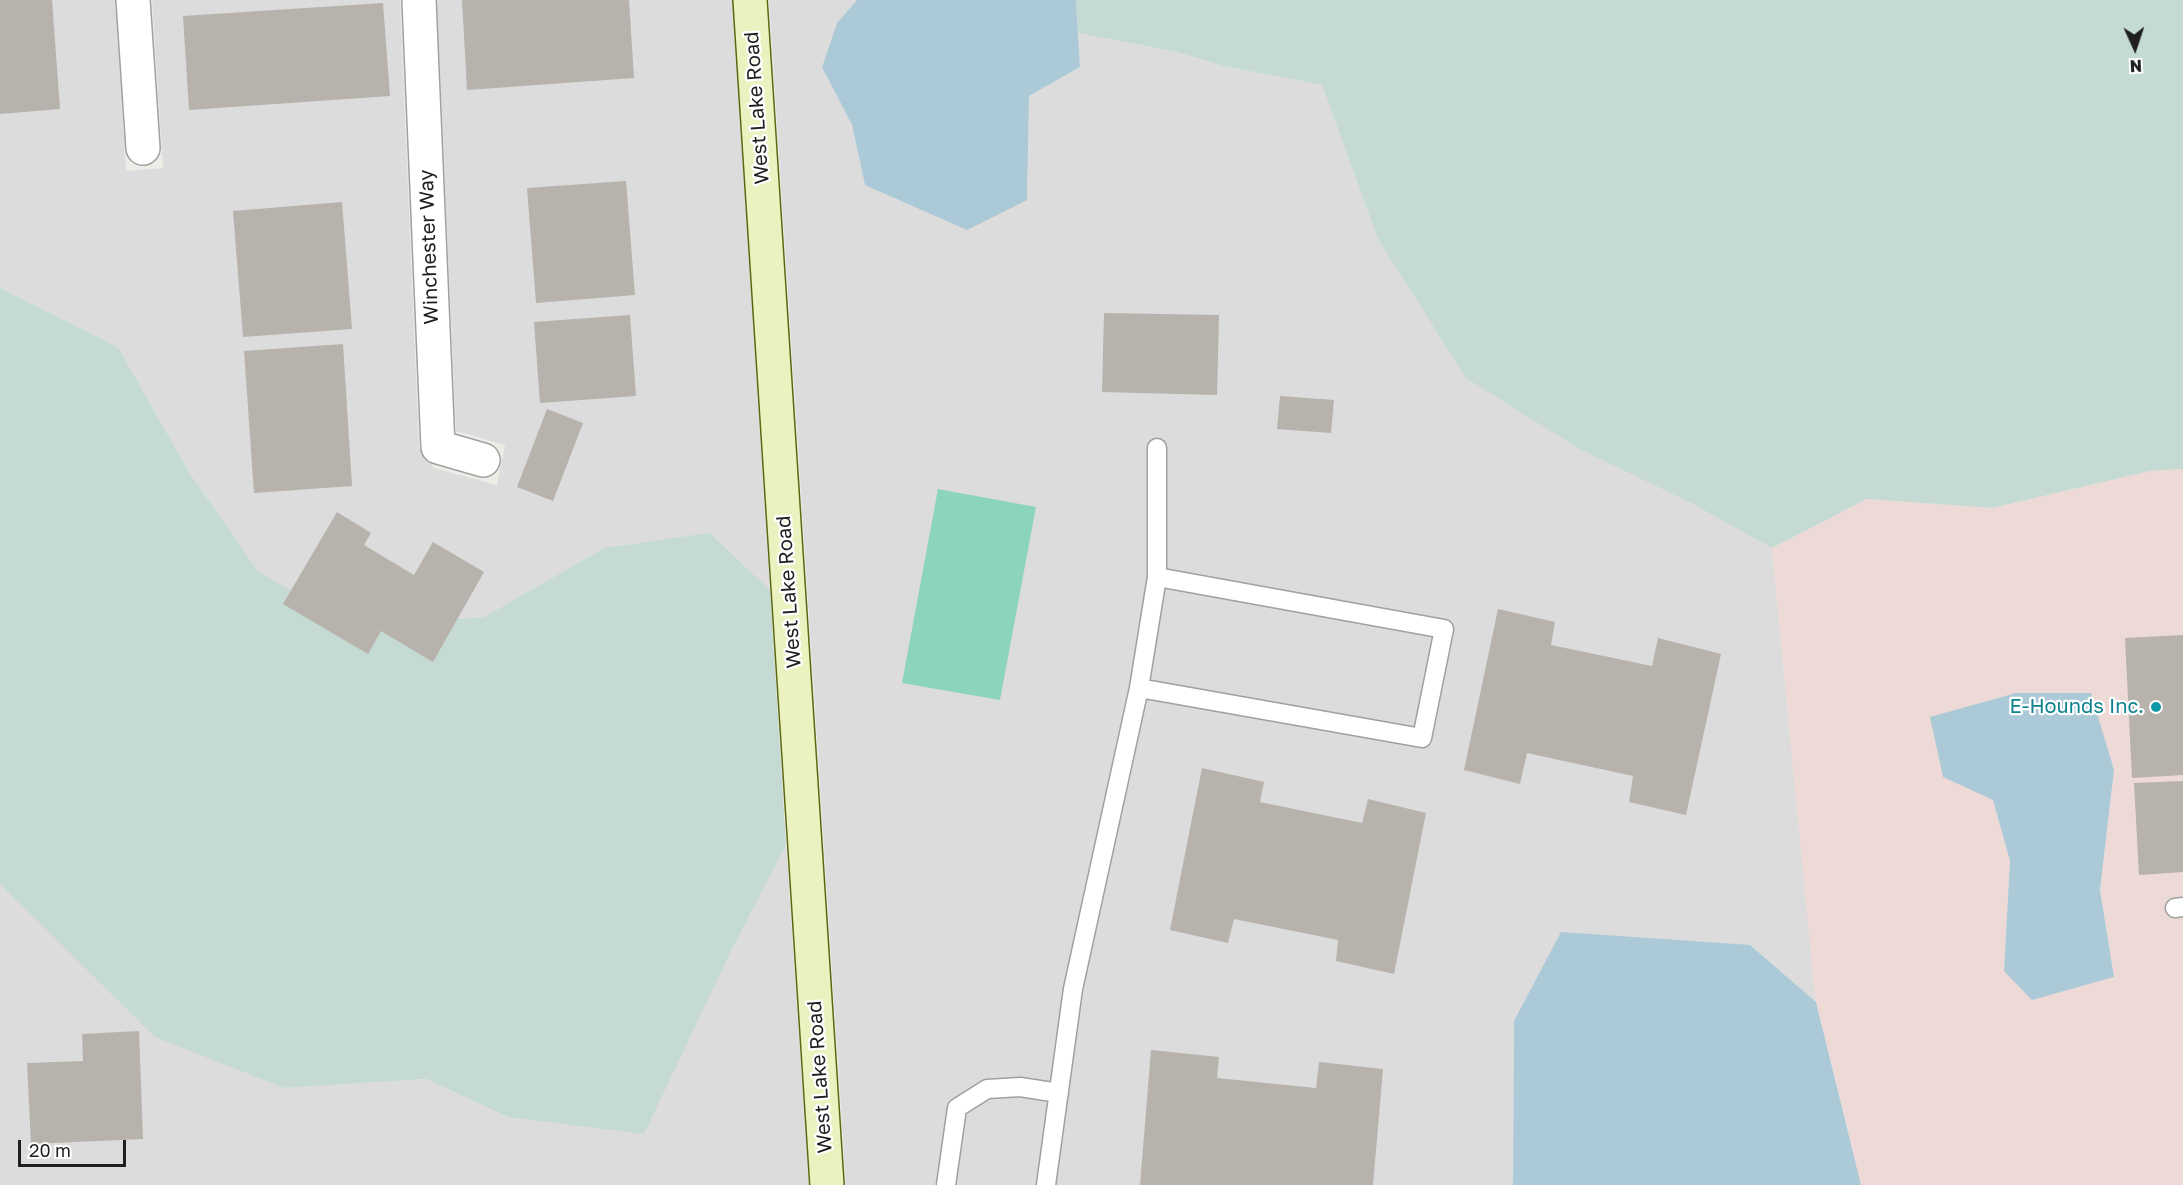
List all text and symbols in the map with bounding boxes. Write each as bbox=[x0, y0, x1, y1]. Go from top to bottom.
north arrow bbox=[2105, 18, 2165, 78]
street label: West Lake Road bbox=[740, 31, 774, 185]
text: N bbox=[2129, 56, 2143, 76]
street label: Winchester Way bbox=[414, 169, 444, 325]
street label: West Lake Road bbox=[772, 515, 806, 669]
place label: E-Hounds Inc. bbox=[2010, 695, 2144, 719]
marker: E-Hounds Inc. bbox=[2149, 700, 2163, 714]
street label: West Lake Road bbox=[803, 1000, 837, 1154]
scale bar bbox=[21, 1128, 129, 1166]
text: 20 m bbox=[29, 1139, 71, 1161]

